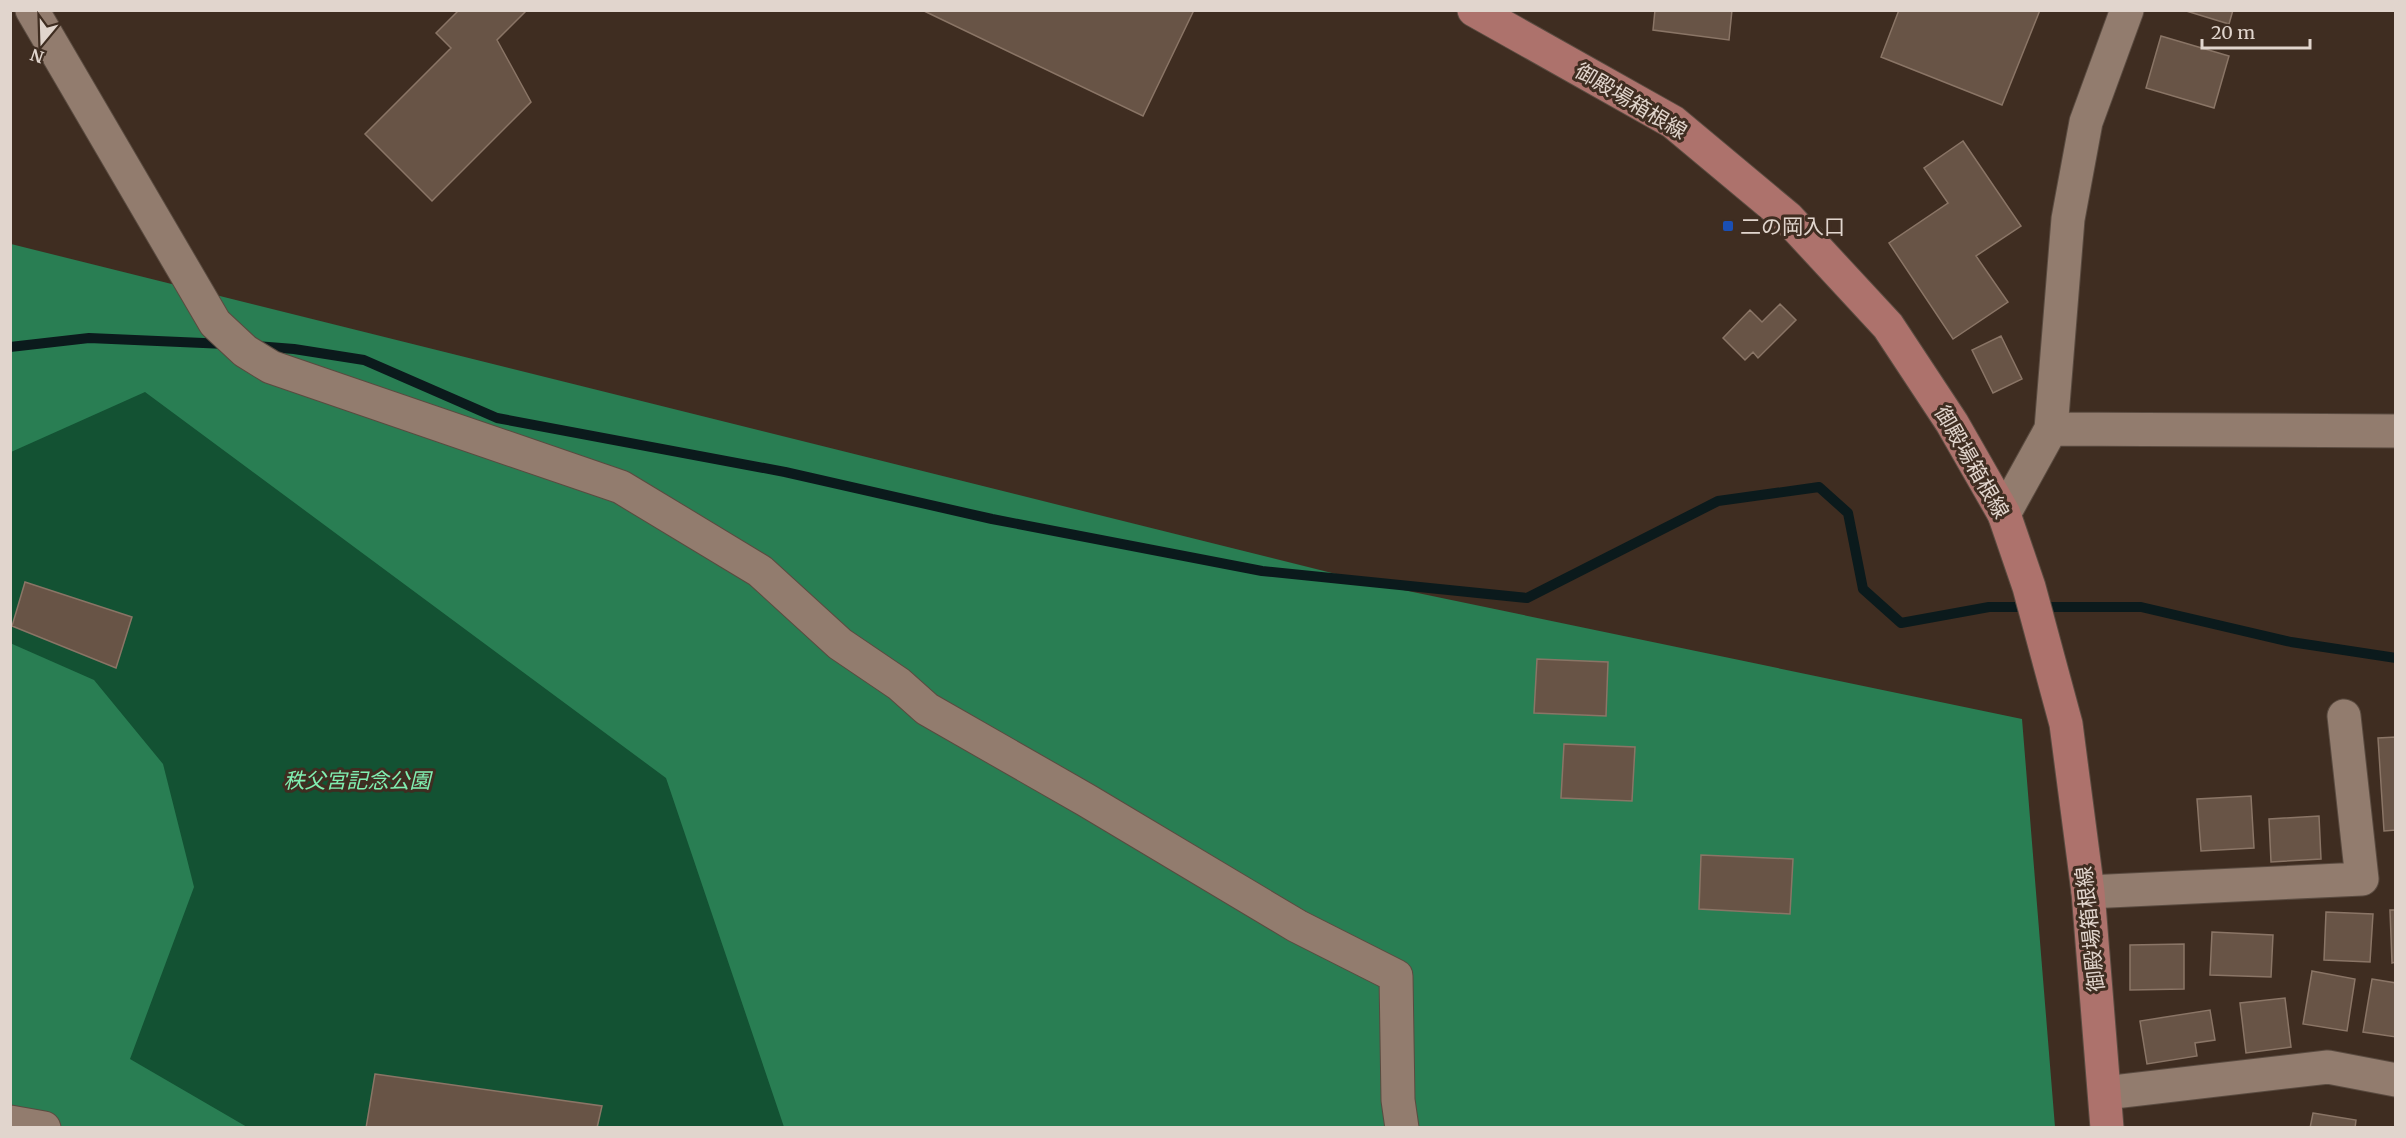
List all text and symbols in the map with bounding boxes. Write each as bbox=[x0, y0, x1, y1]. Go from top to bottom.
north arrow bbox=[12, 12, 72, 72]
scale bar bbox=[2202, 12, 2310, 50]
text: 20 m bbox=[2211, 21, 2255, 44]
text: N bbox=[28, 45, 46, 68]
street label: 御殿場箱根線 bbox=[1570, 57, 1692, 145]
place label: 二の岡入口 bbox=[1740, 213, 1845, 240]
marker: 二の岡入口 bbox=[1721, 219, 1735, 233]
street label: 御殿場箱根線 bbox=[1929, 401, 2015, 523]
park label: 秩父宮記念公園 bbox=[284, 767, 433, 794]
street label: 御殿場箱根線 bbox=[2070, 865, 2110, 993]

